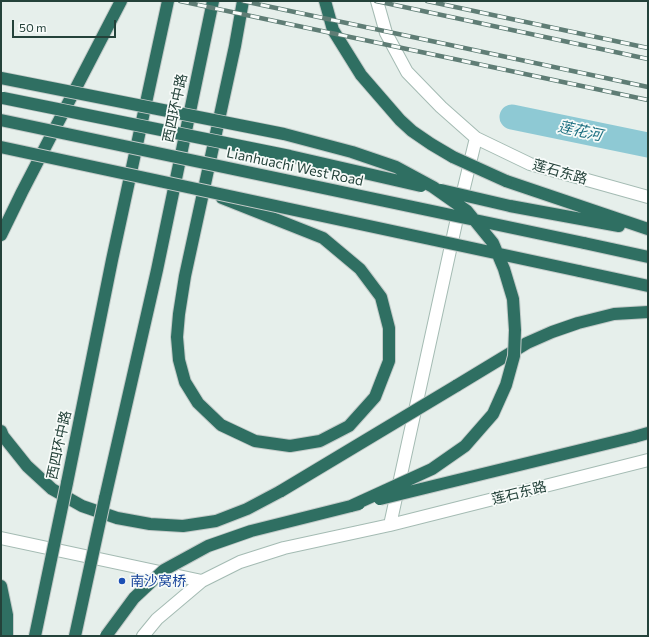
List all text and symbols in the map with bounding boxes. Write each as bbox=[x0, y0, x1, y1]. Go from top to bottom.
scale bar bbox=[14, 12, 118, 38]
text: 50 m bbox=[19, 20, 47, 34]
street label: 西四环中路 bbox=[160, 72, 190, 144]
water label: 莲花河 bbox=[556, 118, 604, 144]
street label: Lianhuachi West Road bbox=[225, 144, 365, 190]
street label: 莲石东路 bbox=[531, 156, 589, 188]
street label: 西四环中路 bbox=[44, 409, 74, 481]
street label: 莲石东路 bbox=[490, 478, 548, 508]
place label: 南沙窝桥 bbox=[130, 573, 186, 589]
marker: 南沙窝桥 bbox=[117, 576, 127, 586]

